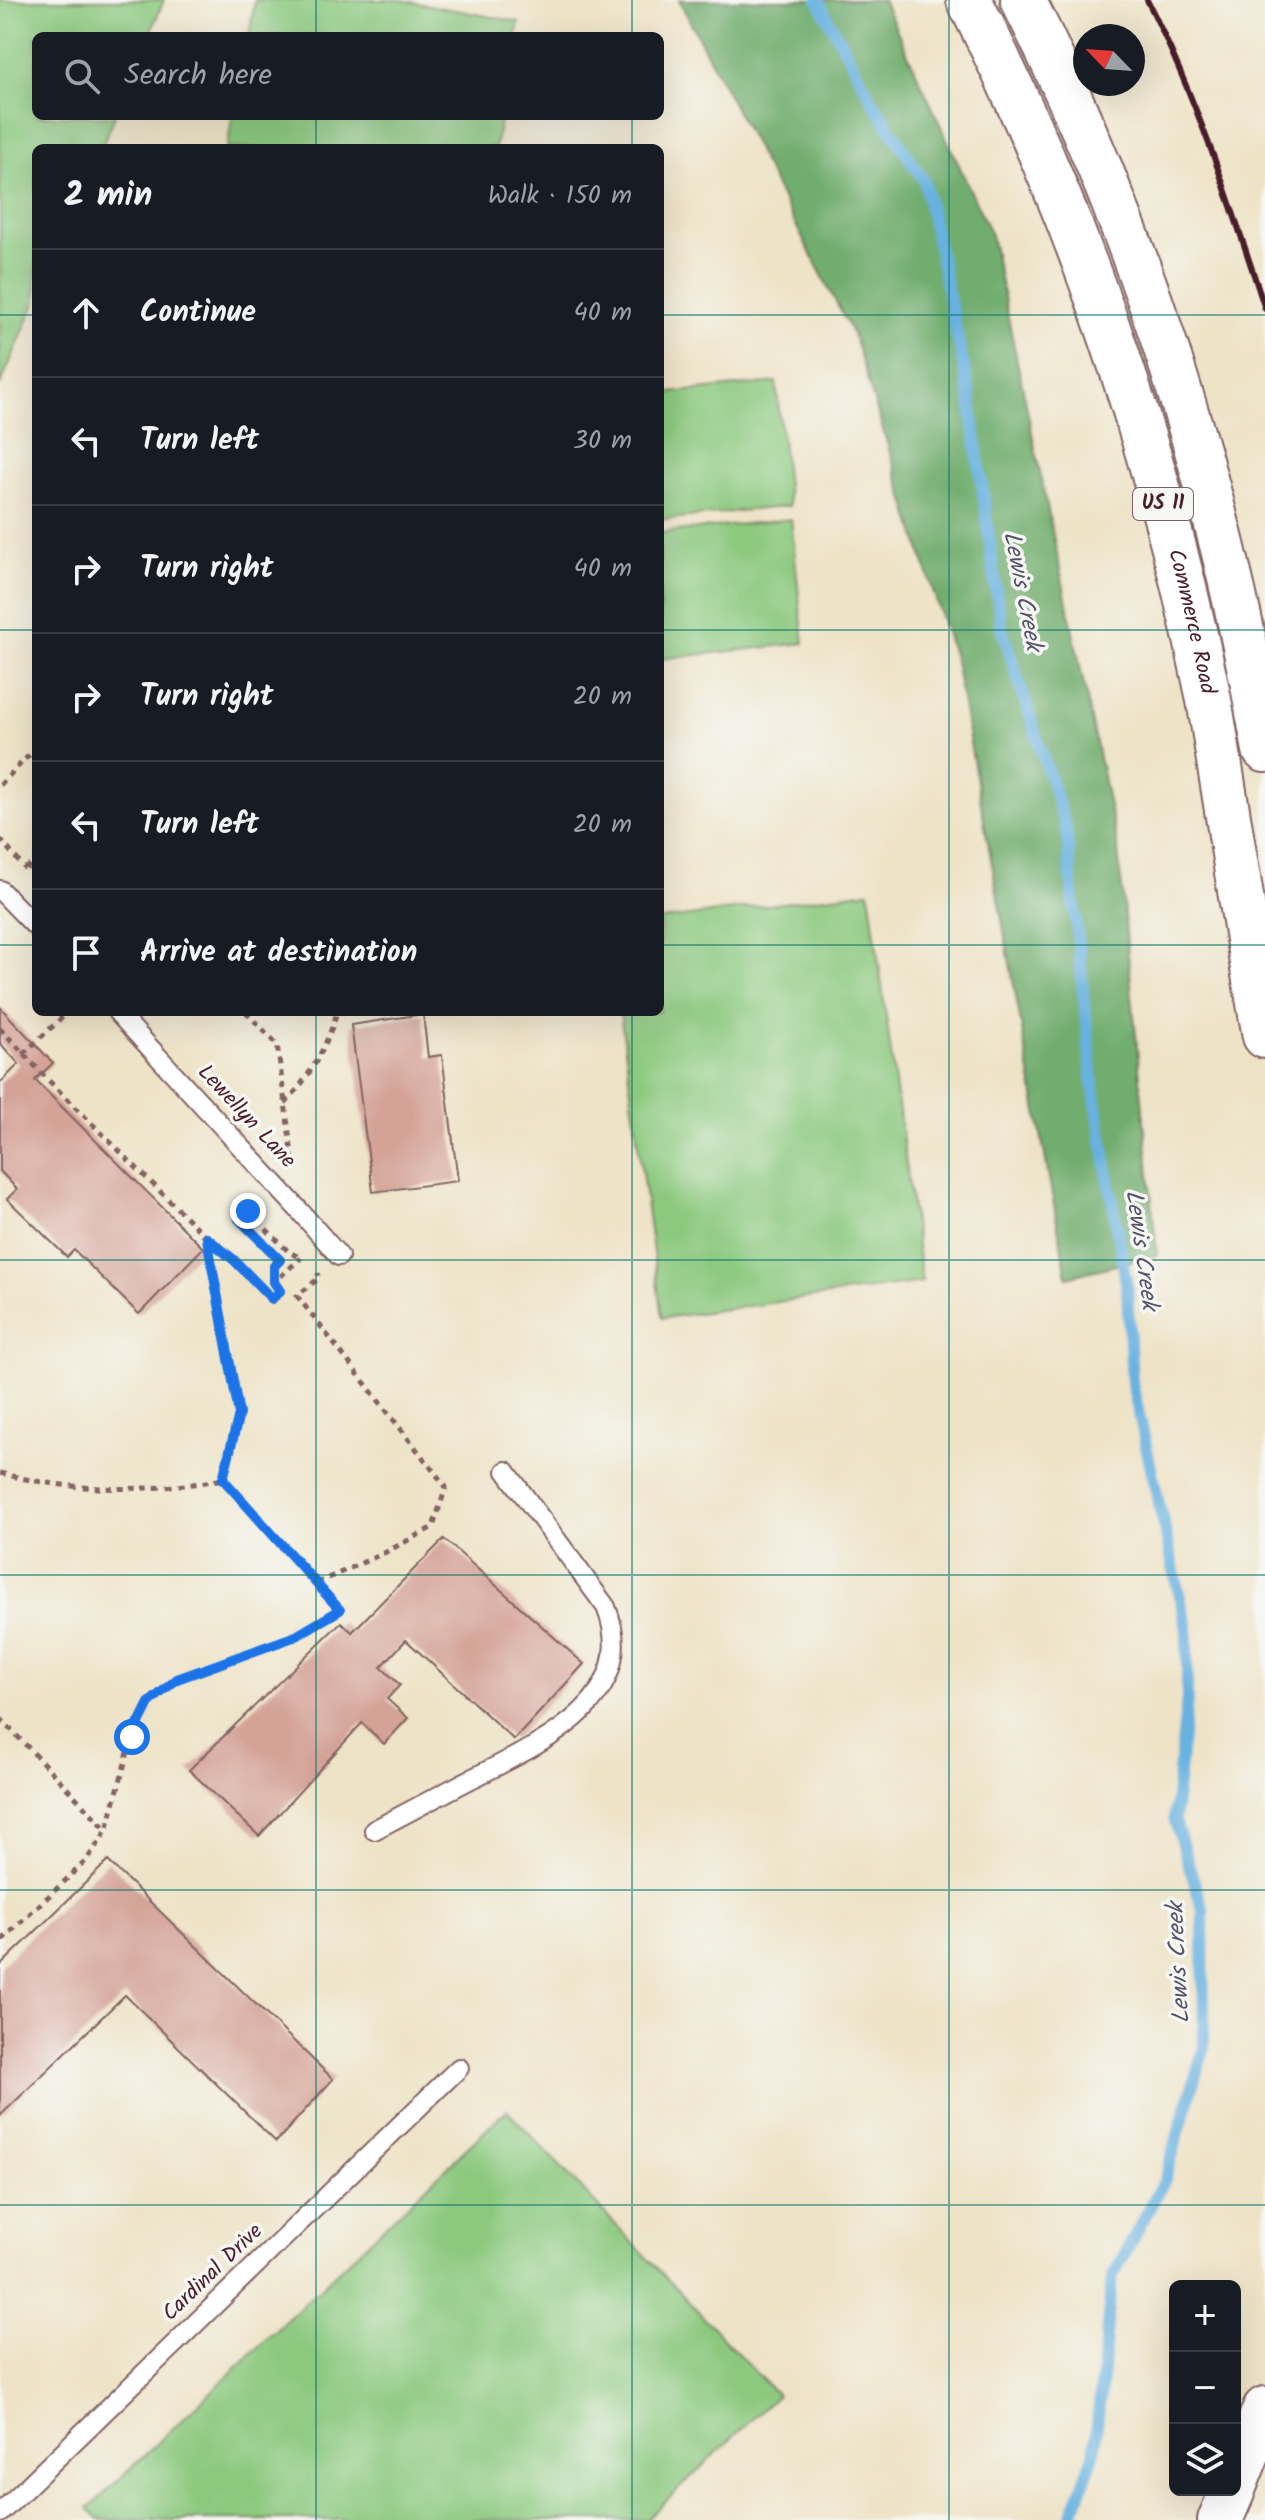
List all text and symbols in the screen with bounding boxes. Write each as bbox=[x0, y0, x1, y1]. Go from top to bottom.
north arrow bbox=[1073, 24, 1145, 96]
search box bbox=[32, 32, 664, 120]
text: Search here bbox=[124, 52, 272, 100]
icon: search bbox=[60, 54, 104, 98]
text: 2 min bbox=[64, 169, 152, 223]
text: Walk · 150 m bbox=[488, 175, 632, 217]
text: Continue bbox=[140, 289, 256, 337]
icon: ahead bbox=[64, 291, 108, 335]
text: 40 m bbox=[574, 292, 632, 334]
text: Turn left bbox=[140, 417, 259, 465]
icon: left bbox=[64, 419, 108, 463]
text: 30 m bbox=[573, 420, 632, 462]
road number: US 11 bbox=[1133, 488, 1193, 520]
water label: Lewis Creek bbox=[991, 528, 1053, 658]
text: Turn right bbox=[140, 545, 273, 593]
street label: Commerce Road bbox=[1158, 545, 1225, 698]
icon: right bbox=[64, 547, 108, 591]
text: 40 m bbox=[574, 548, 632, 590]
text: Turn right bbox=[140, 673, 273, 721]
icon: right bbox=[64, 675, 108, 719]
text: 20 m bbox=[573, 676, 632, 718]
text: Turn left bbox=[140, 801, 259, 849]
icon: left bbox=[64, 803, 108, 847]
text: 20 m bbox=[573, 804, 632, 846]
text: Arrive at destination bbox=[140, 929, 417, 977]
icon: arrive bbox=[64, 931, 108, 975]
street label: Lewellyn Lane bbox=[188, 1057, 304, 1177]
water label: Lewis Creek bbox=[1113, 1187, 1169, 1316]
route end bbox=[230, 1193, 266, 1229]
route start bbox=[114, 1719, 150, 1755]
water label: Lewis Creek bbox=[1156, 1898, 1202, 2024]
street label: Cardinal Drive bbox=[154, 2215, 272, 2330]
map controls bbox=[1169, 2280, 1241, 2496]
button: + bbox=[1169, 2280, 1241, 2352]
button: − bbox=[1169, 2352, 1241, 2424]
button: layers bbox=[1169, 2424, 1241, 2496]

